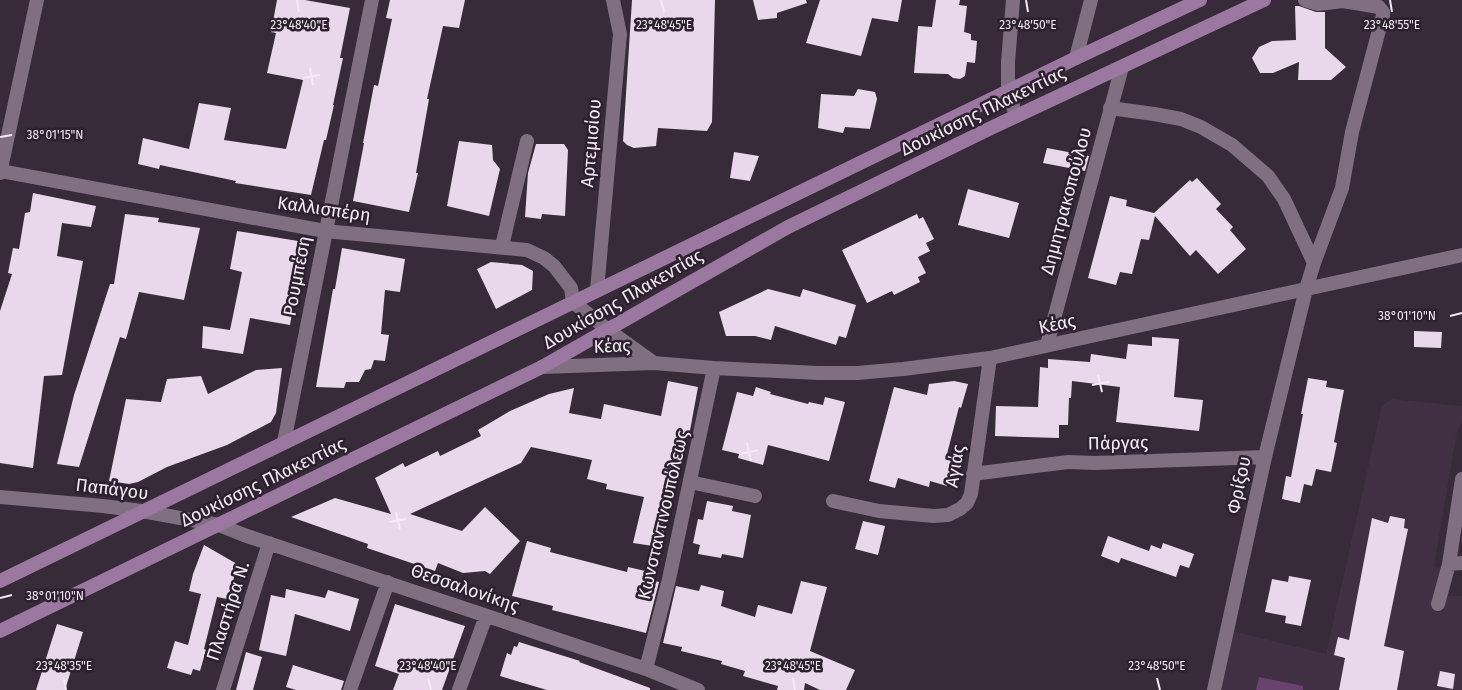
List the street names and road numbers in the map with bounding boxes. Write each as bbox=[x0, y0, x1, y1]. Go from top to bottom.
street label: Δουκίσσης Πλακεντίας bbox=[897, 61, 1070, 161]
street label: Αρτεμισίου bbox=[576, 98, 606, 188]
street label: Δημητρακοπούλου bbox=[1036, 125, 1096, 277]
street label: Καλλισπέρη bbox=[276, 192, 372, 226]
street label: Ρουμπέση bbox=[278, 234, 316, 318]
street label: Δουκίσσης Πλακεντίας bbox=[539, 244, 707, 354]
street label: Κέας bbox=[1037, 309, 1078, 339]
street label: Κέας bbox=[593, 334, 632, 358]
street label: Κωνσταντινουπόλεως bbox=[633, 428, 693, 602]
street label: Πάργας bbox=[1088, 431, 1149, 455]
street label: Δουκίσσης Πλακεντίας bbox=[177, 432, 350, 532]
street label: Αγιάς bbox=[940, 442, 970, 489]
street label: Φρίξου bbox=[1222, 454, 1256, 516]
street label: Παπάγου bbox=[74, 474, 150, 504]
street label: Πλαστήρα Ν. bbox=[202, 558, 254, 664]
street label: Θεσσαλονίκης bbox=[408, 559, 523, 617]

